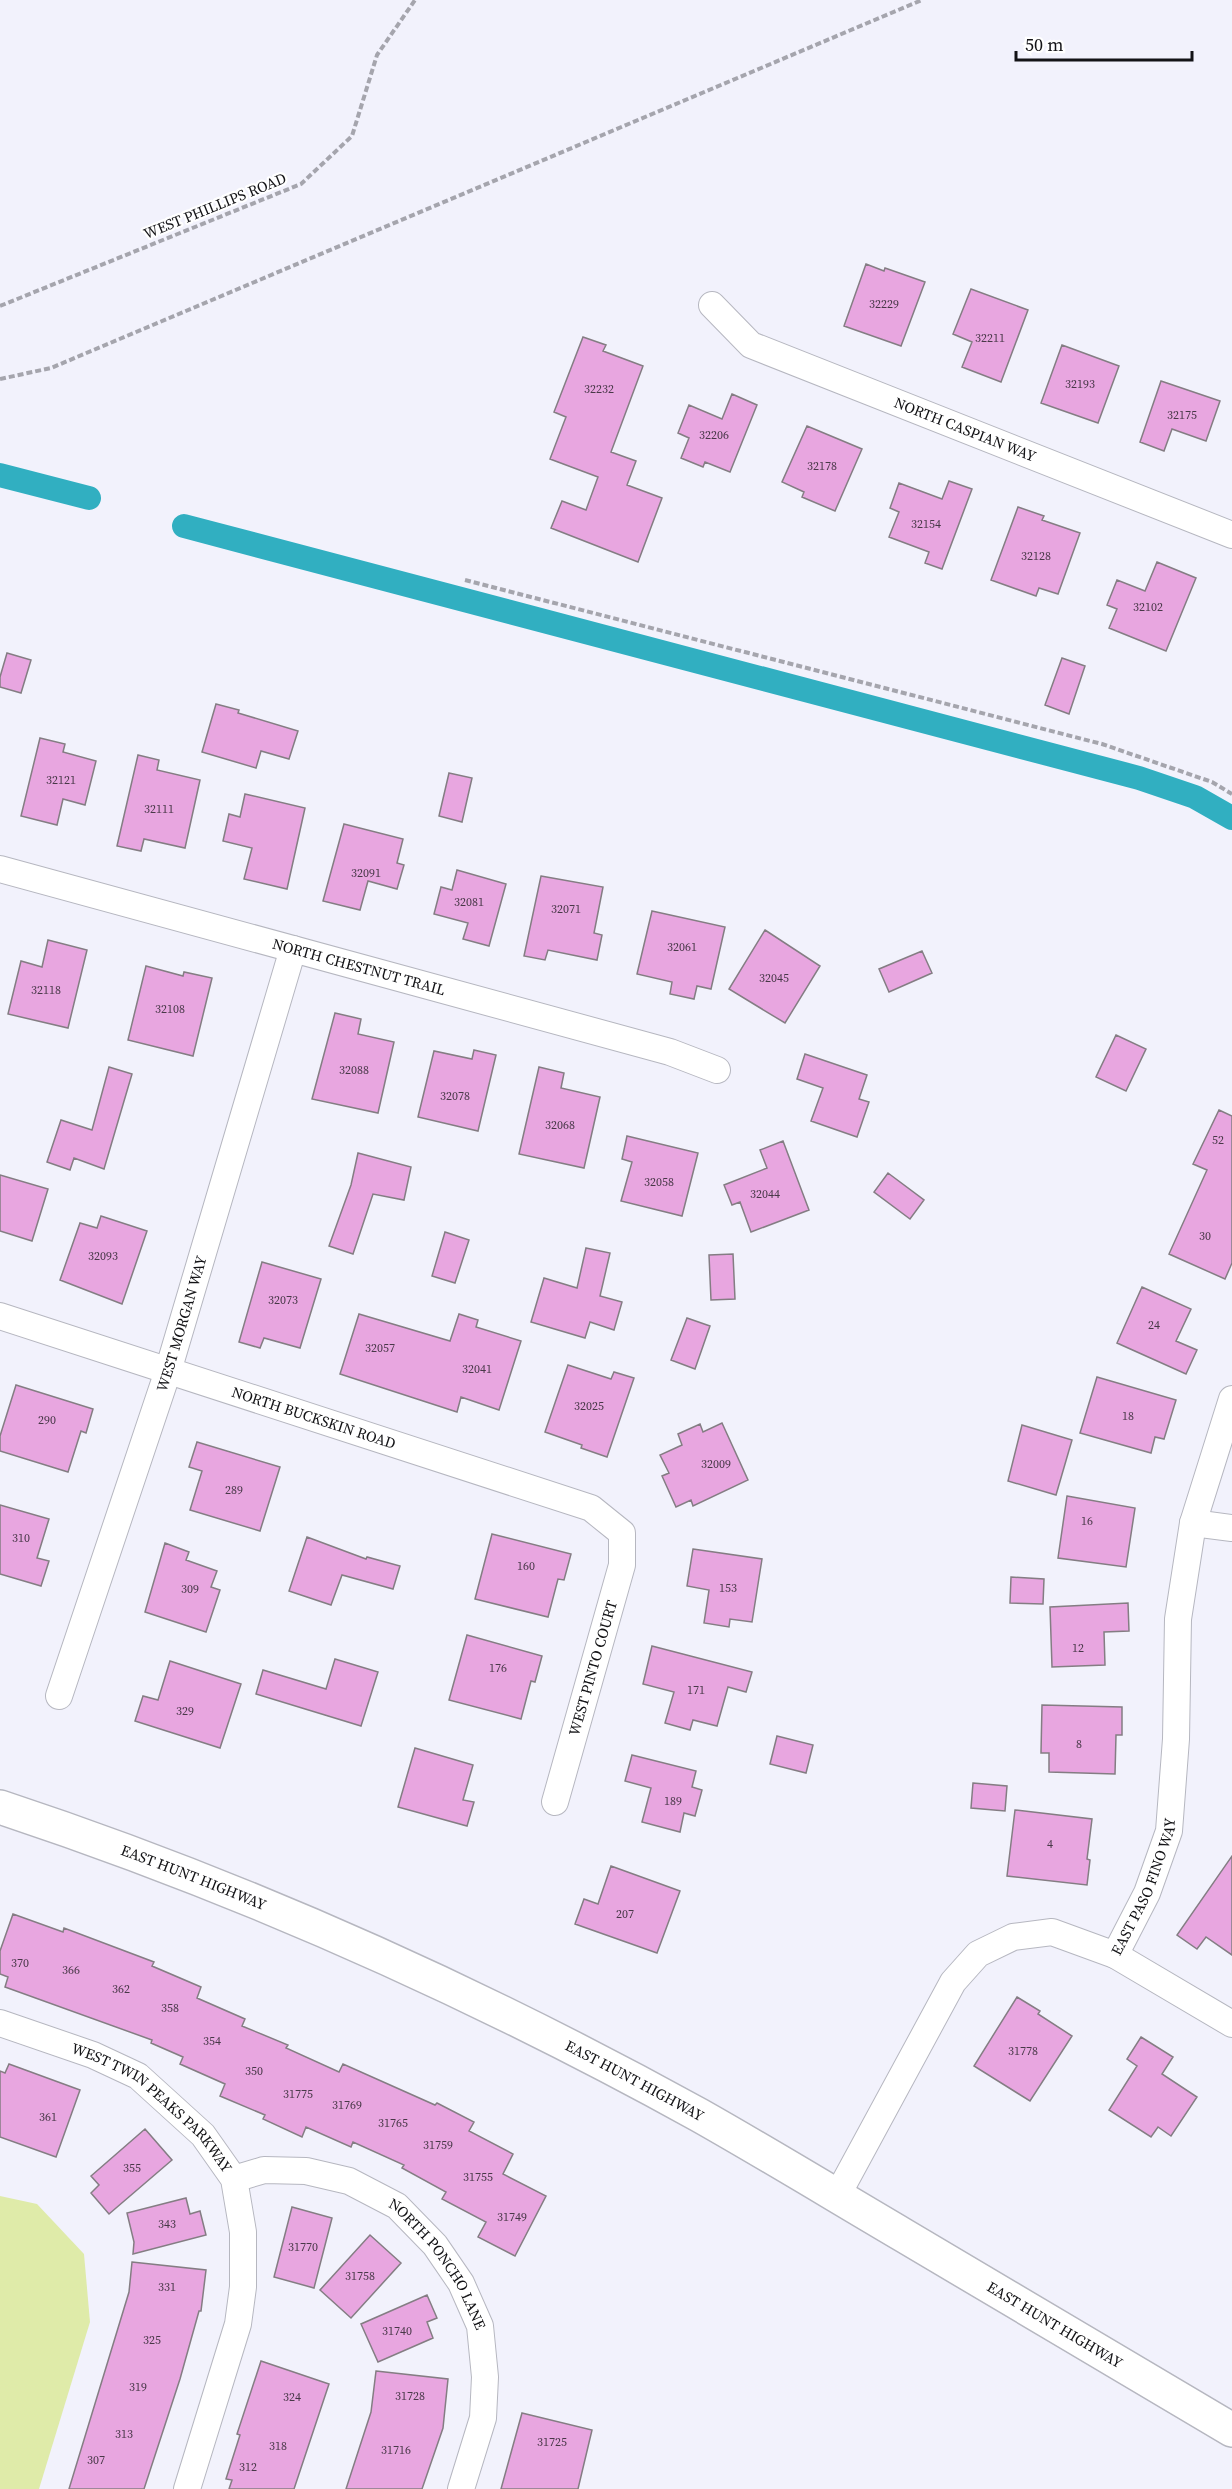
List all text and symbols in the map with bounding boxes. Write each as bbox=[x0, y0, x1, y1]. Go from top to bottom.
scale bar bbox=[1016, 24, 1192, 62]
text: 50 m bbox=[1025, 32, 1063, 57]
street label: WEST PHILLIPS ROAD bbox=[140, 167, 289, 244]
house number: 32229 bbox=[869, 296, 899, 312]
house number: 32211 bbox=[975, 330, 1005, 346]
house number: 32193 bbox=[1065, 376, 1095, 392]
house number: 32232 bbox=[584, 381, 614, 397]
street label: NORTH CASPIAN WAY bbox=[891, 392, 1040, 467]
house number: 32175 bbox=[1167, 407, 1197, 423]
house number: 32206 bbox=[699, 427, 729, 443]
house number: 32178 bbox=[807, 458, 837, 474]
house number: 32154 bbox=[911, 516, 941, 532]
house number: 32128 bbox=[1021, 548, 1051, 564]
house number: 32102 bbox=[1133, 599, 1163, 615]
house number: 32121 bbox=[46, 772, 76, 788]
house number: 32111 bbox=[144, 801, 174, 817]
house number: 32091 bbox=[351, 865, 381, 881]
house number: 32081 bbox=[454, 894, 484, 910]
house number: 32071 bbox=[551, 901, 581, 917]
street label: NORTH CHESTNUT TRAIL bbox=[270, 933, 448, 1000]
house number: 32061 bbox=[667, 939, 697, 955]
house number: 32045 bbox=[759, 970, 789, 986]
house number: 32118 bbox=[31, 982, 61, 998]
house number: 32108 bbox=[155, 1001, 185, 1017]
house number: 32088 bbox=[339, 1062, 369, 1078]
house number: 32078 bbox=[440, 1088, 470, 1104]
house number: 32068 bbox=[545, 1117, 575, 1133]
house number: 52 bbox=[1212, 1132, 1224, 1148]
house number: 32058 bbox=[644, 1174, 674, 1190]
house number: 32044 bbox=[750, 1186, 780, 1202]
house number: 30 bbox=[1199, 1228, 1211, 1244]
house number: 32093 bbox=[88, 1248, 118, 1264]
street label: WEST MORGAN WAY bbox=[151, 1253, 212, 1394]
house number: 32073 bbox=[268, 1292, 298, 1308]
house number: 24 bbox=[1148, 1317, 1160, 1333]
house number: 32057 bbox=[365, 1340, 395, 1356]
house number: 32041 bbox=[462, 1361, 492, 1377]
street label: NORTH BUCKSKIN ROAD bbox=[229, 1381, 399, 1454]
house number: 32025 bbox=[574, 1398, 604, 1414]
house number: 18 bbox=[1122, 1408, 1134, 1424]
house number: 290 bbox=[38, 1412, 56, 1428]
house number: 32009 bbox=[701, 1456, 731, 1472]
house number: 289 bbox=[225, 1482, 243, 1498]
house number: 16 bbox=[1081, 1513, 1093, 1529]
house number: 310 bbox=[12, 1530, 30, 1546]
house number: 160 bbox=[517, 1558, 535, 1574]
house number: 153 bbox=[719, 1580, 737, 1596]
house number: 309 bbox=[181, 1581, 199, 1597]
street label: WEST PINTO COURT bbox=[563, 1598, 622, 1738]
house number: 12 bbox=[1072, 1640, 1084, 1656]
house number: 176 bbox=[489, 1660, 507, 1676]
house number: 171 bbox=[687, 1682, 705, 1698]
house number: 329 bbox=[176, 1703, 194, 1719]
house number: 8 bbox=[1076, 1736, 1082, 1752]
house number: 189 bbox=[664, 1793, 682, 1809]
street label: EAST PASO FINO WAY bbox=[1106, 1817, 1180, 1959]
house number: 4 bbox=[1047, 1836, 1053, 1852]
street label: EAST HUNT HIGHWAY bbox=[118, 1839, 270, 1915]
house number: 207 bbox=[616, 1906, 634, 1922]
house number: 370 bbox=[11, 1955, 29, 1971]
house number: 366 bbox=[62, 1962, 80, 1978]
house number: 362 bbox=[112, 1981, 130, 1997]
house number: 358 bbox=[161, 2000, 179, 2016]
house number: 354 bbox=[203, 2033, 221, 2049]
street label: EAST HUNT HIGHWAY bbox=[562, 2035, 709, 2126]
street label: WEST TWIN PEAKS PARKWAY bbox=[69, 2037, 238, 2177]
house number: 31778 bbox=[1008, 2043, 1038, 2059]
house number: 350 bbox=[245, 2063, 263, 2079]
house number: 31775 bbox=[283, 2086, 313, 2102]
house number: 31769 bbox=[332, 2097, 362, 2113]
house number: 361 bbox=[39, 2109, 57, 2125]
house number: 31765 bbox=[378, 2115, 408, 2131]
house number: 31759 bbox=[423, 2137, 453, 2153]
house number: 355 bbox=[123, 2160, 141, 2176]
house number: 31755 bbox=[463, 2169, 493, 2185]
street label: NORTH PONCHO LANE bbox=[385, 2193, 491, 2333]
house number: 31749 bbox=[497, 2209, 527, 2225]
house number: 343 bbox=[158, 2216, 176, 2232]
house number: 31770 bbox=[288, 2239, 318, 2255]
house number: 31758 bbox=[345, 2268, 375, 2284]
street label: EAST HUNT HIGHWAY bbox=[983, 2276, 1127, 2373]
house number: 331 bbox=[158, 2279, 176, 2295]
house number: 31740 bbox=[382, 2323, 412, 2339]
house number: 325 bbox=[143, 2332, 161, 2348]
house number: 319 bbox=[129, 2379, 147, 2395]
house number: 31728 bbox=[395, 2388, 425, 2404]
house number: 324 bbox=[283, 2389, 301, 2405]
house number: 313 bbox=[115, 2426, 133, 2442]
house number: 31725 bbox=[537, 2434, 567, 2450]
house number: 318 bbox=[269, 2438, 287, 2454]
house number: 31716 bbox=[381, 2442, 411, 2458]
house number: 307 bbox=[87, 2452, 105, 2468]
house number: 312 bbox=[239, 2459, 257, 2475]

